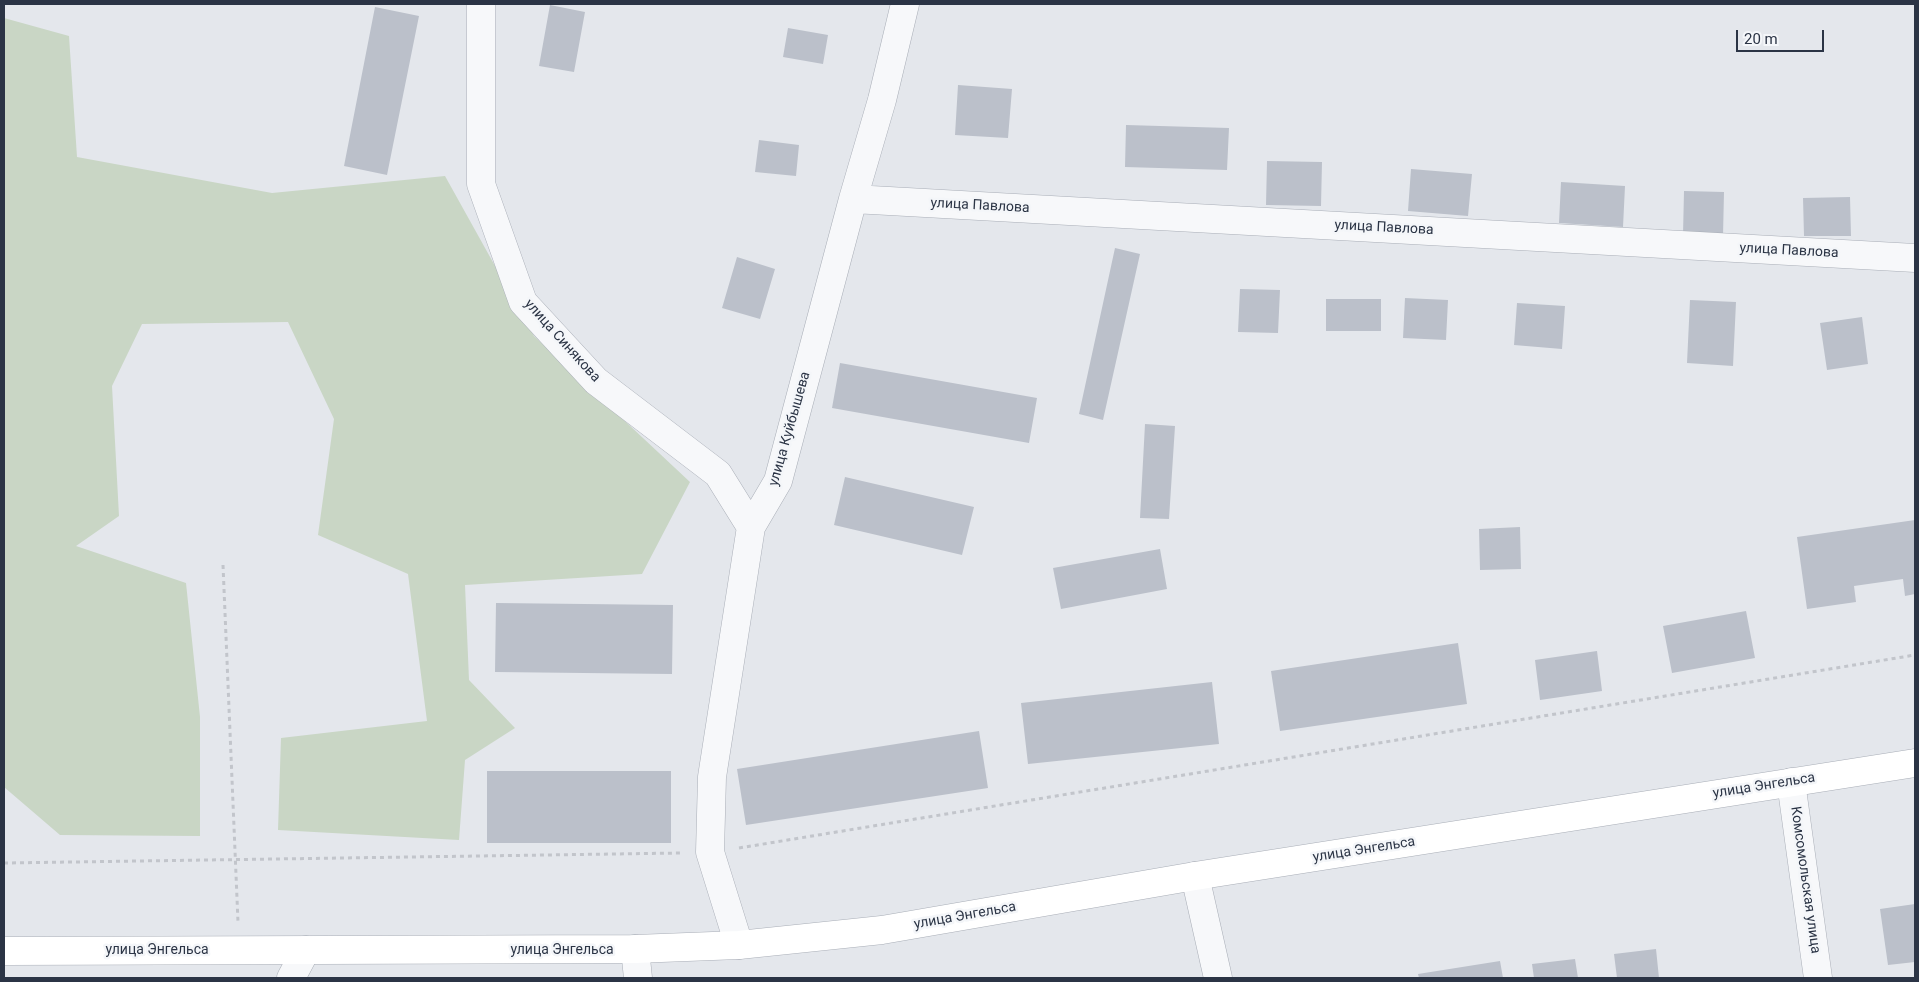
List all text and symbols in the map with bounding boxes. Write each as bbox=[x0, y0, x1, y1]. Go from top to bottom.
scale bar bbox=[1739, 20, 1826, 52]
text: 20 m bbox=[1744, 30, 1778, 48]
street label: улица Павлова bbox=[930, 195, 1030, 217]
street label: улица Павлова bbox=[1334, 217, 1434, 239]
street label: улица Павлова bbox=[1739, 240, 1839, 262]
street label: улица Синякова bbox=[520, 296, 604, 386]
street label: улица Куйбышева bbox=[766, 370, 814, 488]
street label: улица Энгельса bbox=[1712, 770, 1816, 802]
street label: Комсомольская улица bbox=[1786, 805, 1824, 955]
street label: улица Энгельса bbox=[1312, 834, 1416, 866]
street label: улица Энгельса bbox=[913, 899, 1017, 933]
street label: улица Энгельса bbox=[105, 942, 209, 958]
street label: улица Энгельса bbox=[510, 942, 614, 958]

